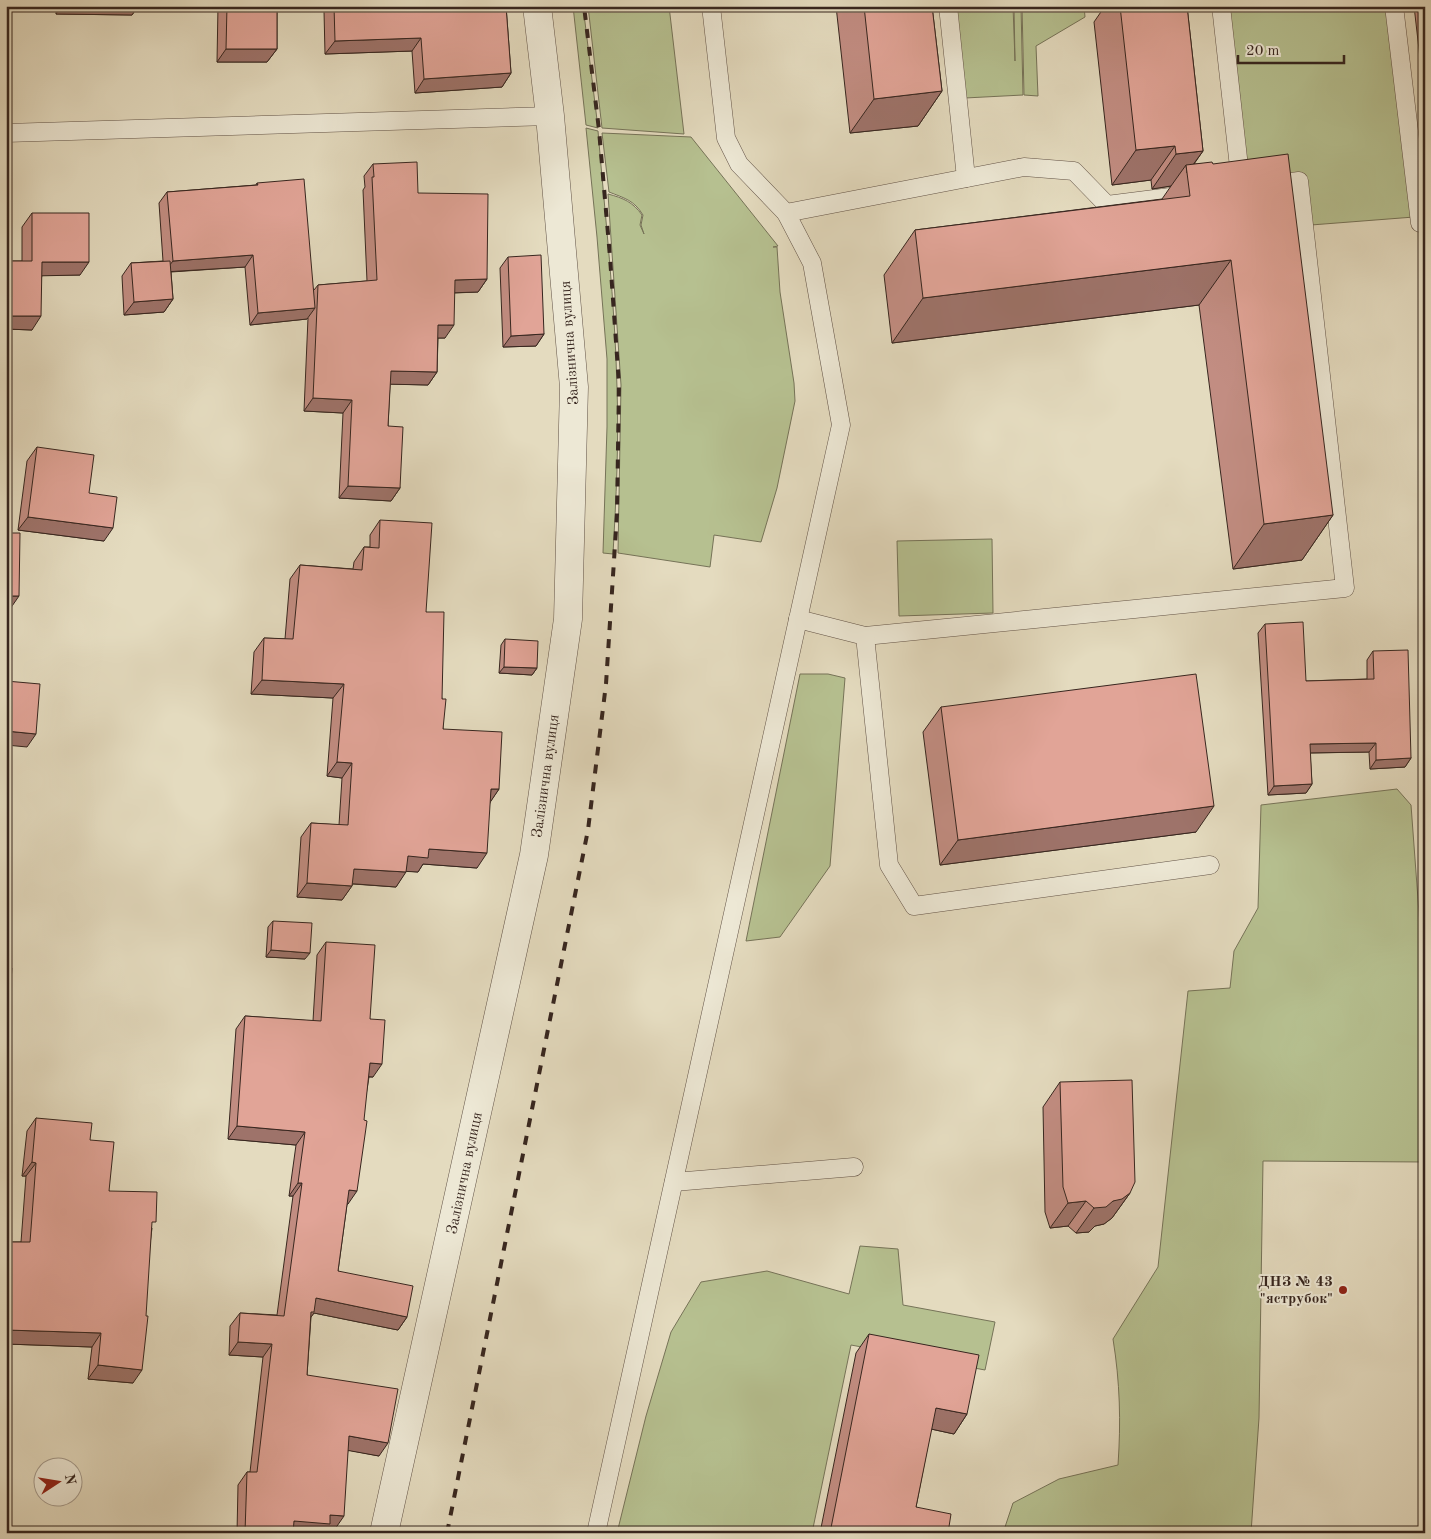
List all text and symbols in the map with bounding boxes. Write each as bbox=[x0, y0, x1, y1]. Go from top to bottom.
scale bar bbox=[1238, 32, 1345, 64]
text: 20 m bbox=[1246, 44, 1280, 59]
street label: Залізнична вулиця bbox=[559, 280, 582, 406]
street label: Залізнична вулиця bbox=[530, 713, 563, 839]
street label: Залізнична вулиця bbox=[445, 1111, 486, 1236]
place label: ДНЗ № 43 "яструбок" bbox=[1258, 1275, 1333, 1307]
marker: ДНЗ № 43 "яструбок" bbox=[1337, 1284, 1349, 1296]
north arrow bbox=[32, 1456, 82, 1506]
text: N bbox=[62, 1473, 78, 1486]

